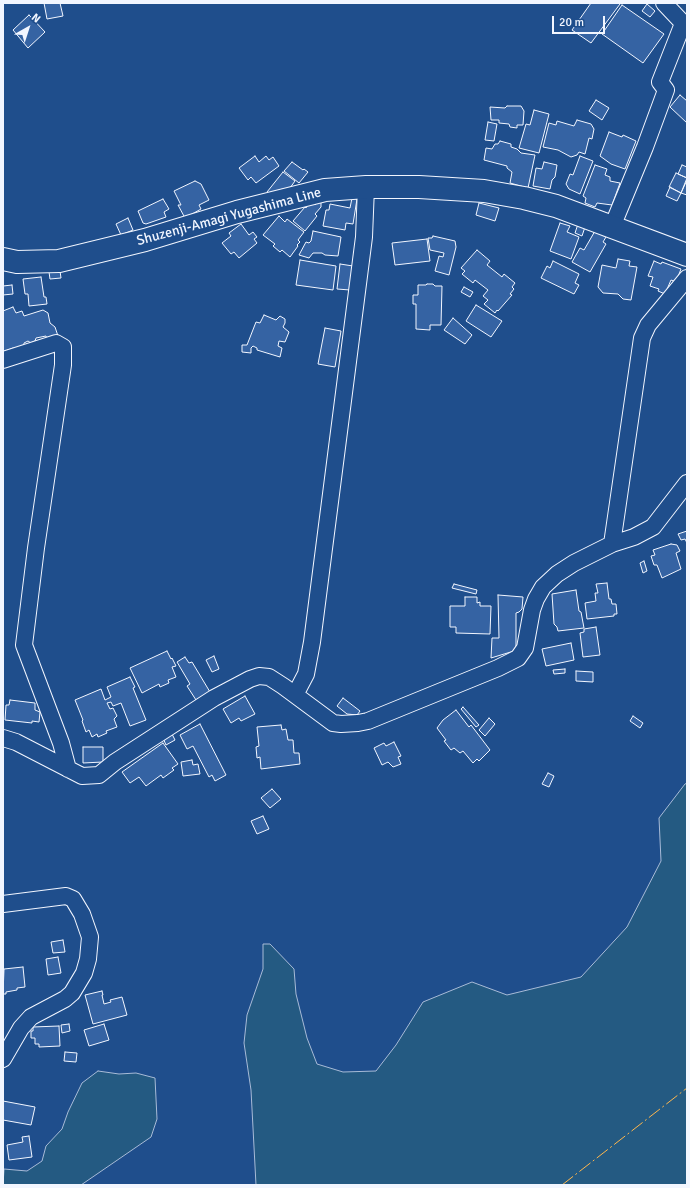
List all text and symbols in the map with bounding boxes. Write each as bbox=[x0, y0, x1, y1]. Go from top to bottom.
north arrow bbox=[8, 8, 48, 48]
scale bar bbox=[554, 8, 607, 34]
text: N bbox=[29, 11, 43, 26]
text: 20 m bbox=[559, 15, 584, 30]
street label: Shuzenji-Amagi Yugashima Line bbox=[135, 184, 323, 250]

